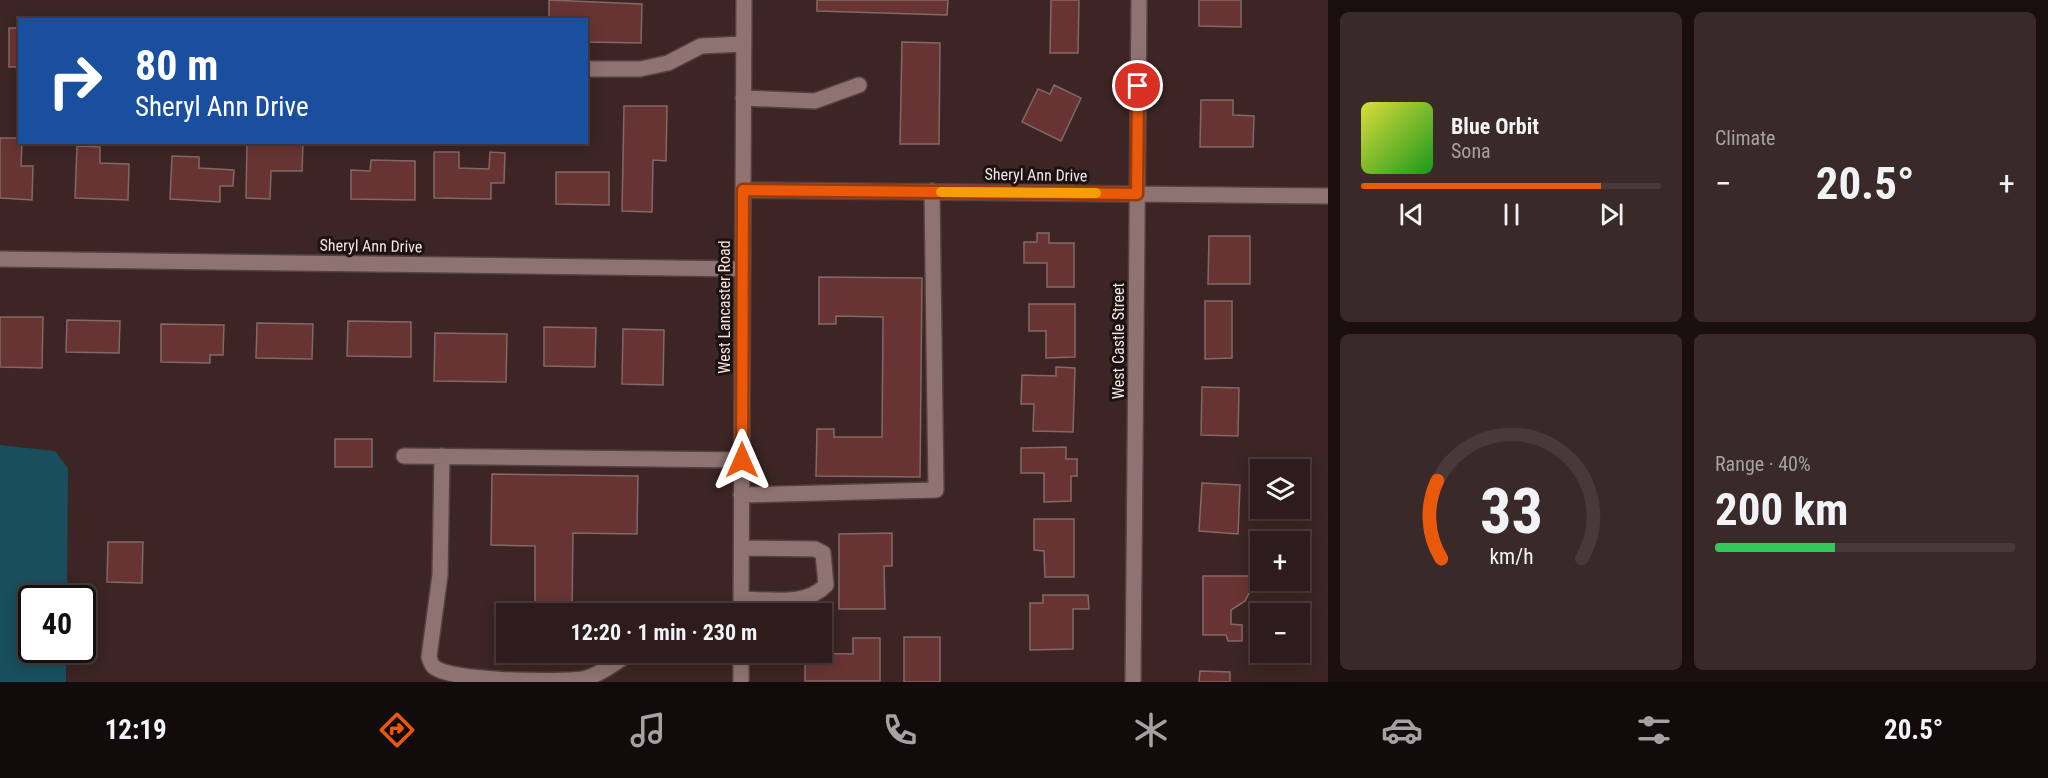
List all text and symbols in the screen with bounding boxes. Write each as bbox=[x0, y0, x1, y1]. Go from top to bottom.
text: 80 m bbox=[135, 41, 218, 90]
icon: right bbox=[36, 42, 114, 120]
pin bbox=[1112, 60, 1163, 111]
icon: arrive bbox=[1121, 69, 1154, 102]
text: Sheryl Ann Drive bbox=[135, 91, 309, 123]
text: Blue Orbit bbox=[1451, 114, 1539, 139]
text: Climate bbox=[1715, 126, 1775, 150]
text: Sona bbox=[1451, 139, 1491, 163]
text: 20.5° bbox=[1816, 157, 1914, 210]
text: − bbox=[1715, 164, 1732, 203]
text: + bbox=[1999, 164, 2015, 203]
street label: Sheryl Ann Drive bbox=[984, 165, 1088, 185]
icon: previous bbox=[1395, 198, 1428, 231]
icon: pause bbox=[1495, 198, 1528, 231]
icon: next bbox=[1595, 198, 1628, 231]
street label: Sheryl Ann Drive bbox=[319, 236, 423, 256]
street label: West Lancaster Road bbox=[715, 240, 734, 374]
street label: West Castle Street bbox=[1109, 283, 1128, 399]
position arrow bbox=[710, 428, 774, 492]
text: Range · 40% bbox=[1715, 452, 1811, 476]
map controls bbox=[1250, 459, 1310, 663]
button: layers bbox=[1250, 459, 1310, 519]
text: 33 bbox=[1479, 475, 1543, 548]
text: 200 km bbox=[1715, 483, 1848, 536]
button: + bbox=[1250, 531, 1310, 591]
text: km/h bbox=[1489, 544, 1533, 569]
speed limit sign: 40 bbox=[18, 585, 96, 663]
button: − bbox=[1250, 603, 1310, 663]
text: 12:20 · 1 min · 230 m bbox=[571, 620, 757, 645]
icon: directions bbox=[376, 709, 418, 751]
icon: music bbox=[627, 709, 669, 751]
icon: phone bbox=[879, 709, 921, 751]
icon: climate bbox=[1130, 709, 1172, 751]
icon: car bbox=[1381, 709, 1423, 751]
icon: filters bbox=[1633, 709, 1675, 751]
text: 12:19 bbox=[105, 714, 167, 746]
text: 20.5° bbox=[1884, 714, 1943, 746]

